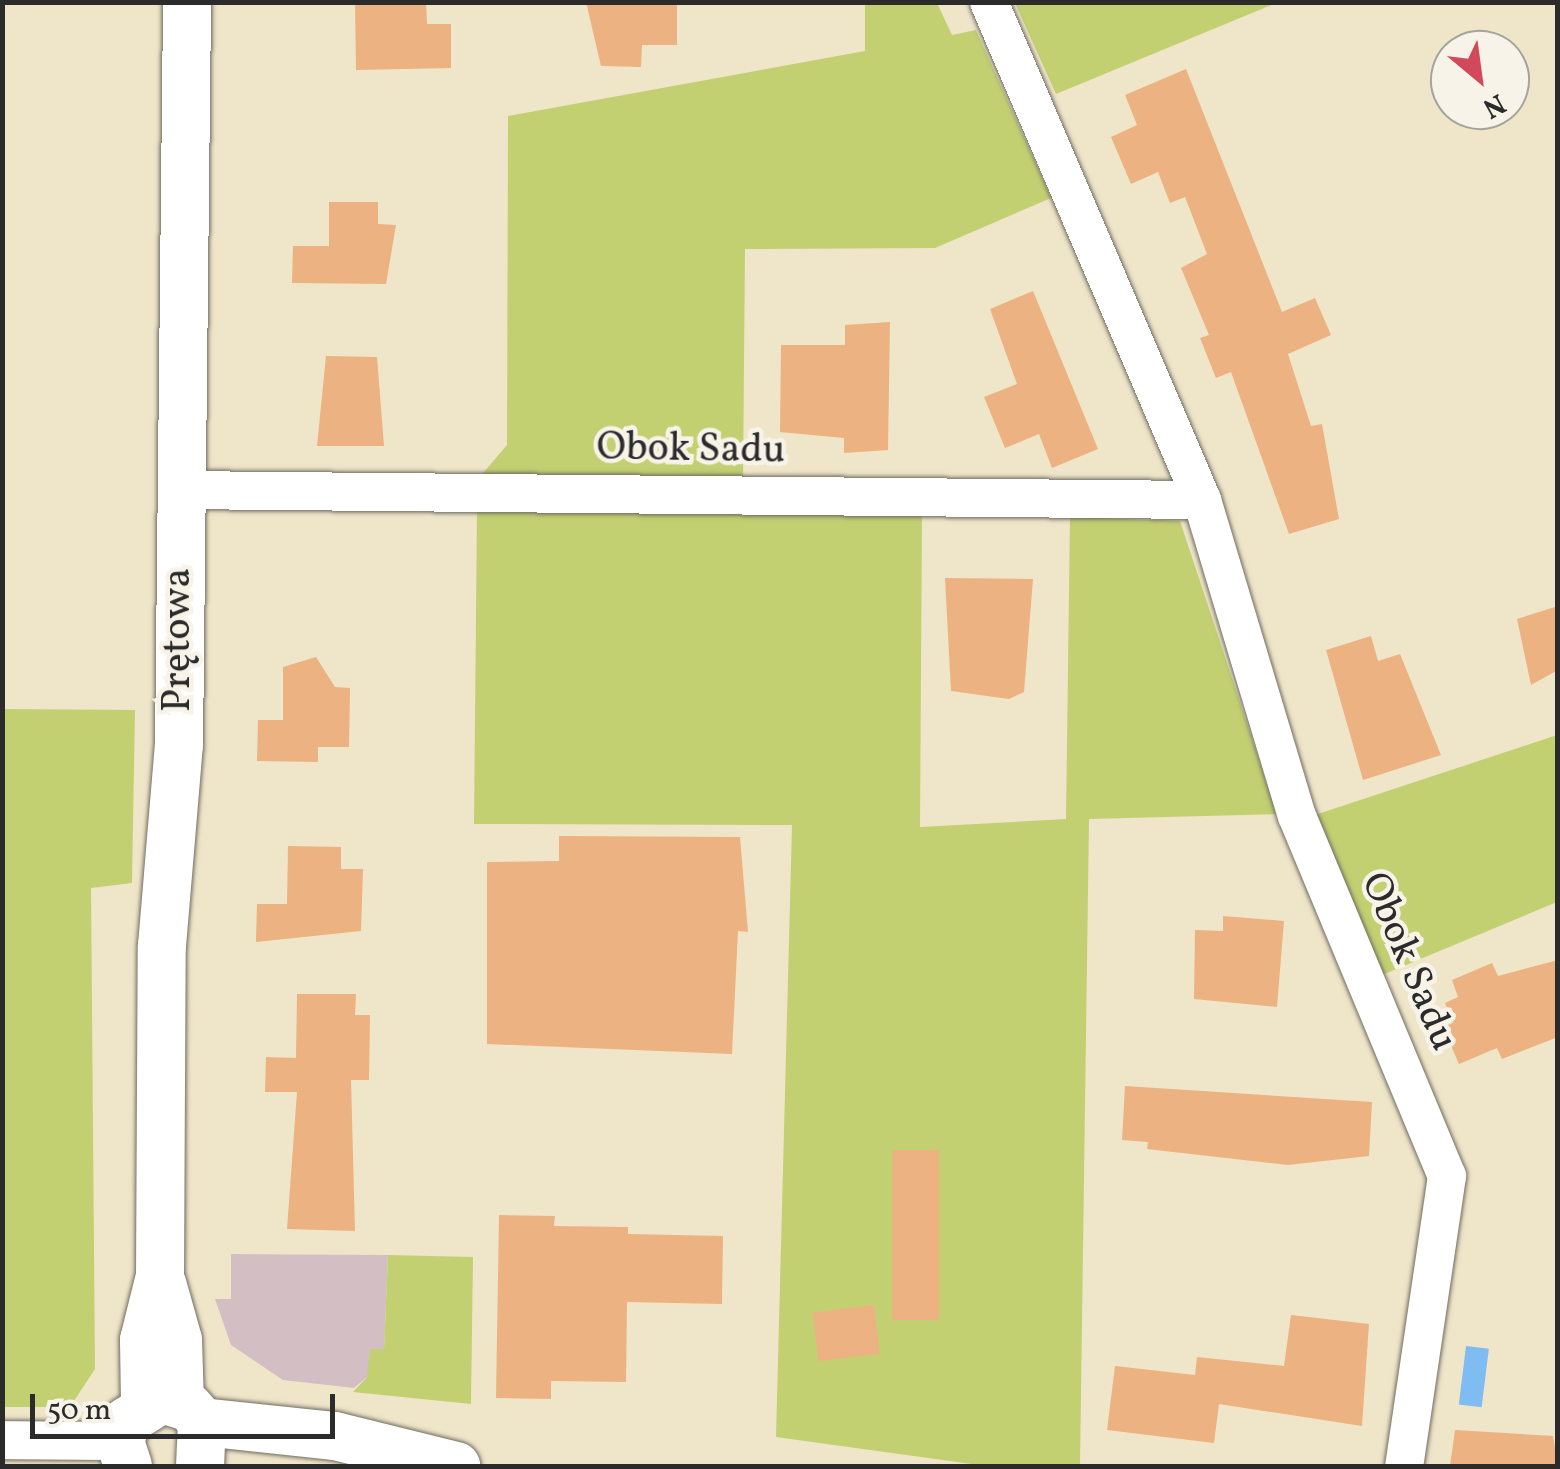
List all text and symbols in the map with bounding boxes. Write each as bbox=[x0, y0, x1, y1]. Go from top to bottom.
north arrow bbox=[1430, 30, 1530, 130]
text: N bbox=[1475, 83, 1512, 127]
street label: Obok Sadu bbox=[596, 424, 786, 476]
street label: Prętowa bbox=[155, 568, 203, 712]
street label: Obok Sadu bbox=[1349, 866, 1467, 1058]
scale bar bbox=[35, 1374, 340, 1436]
text: 50 m bbox=[47, 1390, 111, 1432]

